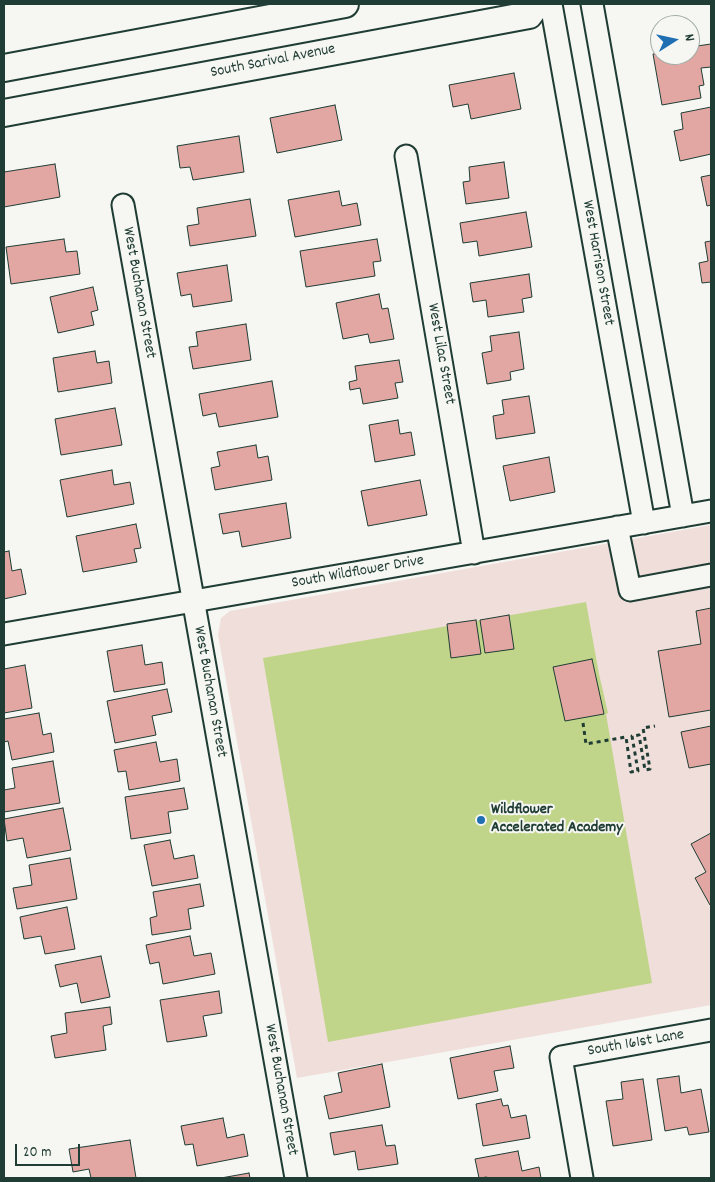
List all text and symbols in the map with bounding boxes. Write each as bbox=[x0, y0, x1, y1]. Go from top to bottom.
north arrow bbox=[650, 15, 700, 65]
text: N bbox=[678, 32, 699, 43]
street label: South Sarival Avenue bbox=[209, 40, 337, 84]
street label: West Harrison Street bbox=[577, 199, 617, 327]
street label: West Buchanan Street bbox=[117, 226, 159, 360]
street label: West Lilac Street bbox=[422, 302, 458, 406]
street label: South Wildflower Drive bbox=[290, 552, 426, 594]
street label: West Buchanan Street bbox=[188, 625, 230, 759]
place label: Wildflower Accelerated Academy bbox=[491, 801, 623, 839]
marker: Wildflower Accelerated Academy bbox=[475, 814, 487, 826]
street label: West Buchanan Street bbox=[259, 1023, 301, 1157]
street label: South 161st Lane bbox=[586, 1026, 686, 1062]
scale bar bbox=[18, 1134, 82, 1166]
text: 20 m bbox=[23, 1142, 51, 1164]

